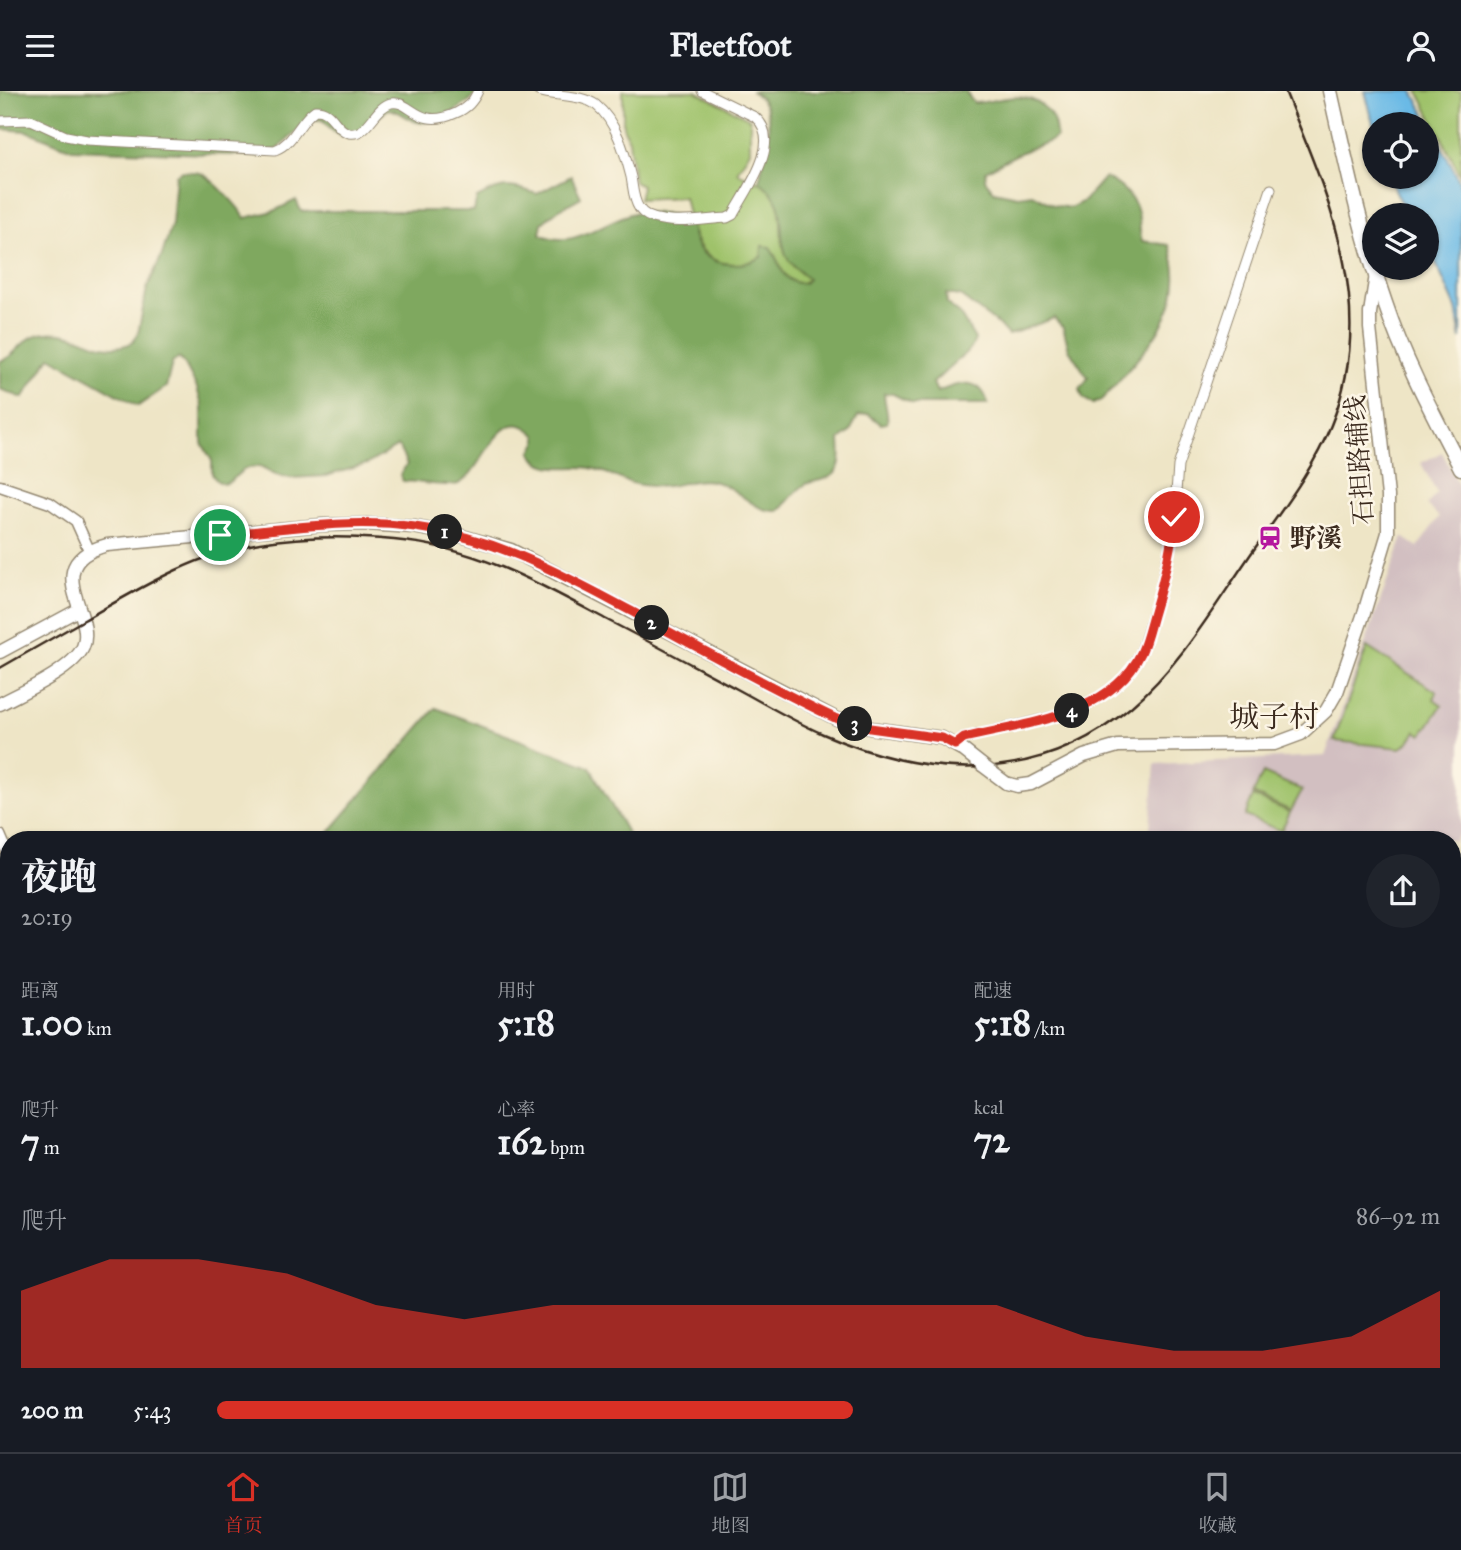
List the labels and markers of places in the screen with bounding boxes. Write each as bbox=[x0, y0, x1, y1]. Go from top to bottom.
pin bbox=[1144, 487, 1204, 547]
pin bbox=[190, 505, 250, 565]
pin: 1 bbox=[428, 515, 462, 549]
place label: 野溪 bbox=[1290, 522, 1342, 554]
station icon: 野溪 bbox=[1256, 524, 1284, 552]
pin: 2 bbox=[634, 605, 670, 641]
pin: 4 bbox=[1054, 693, 1090, 729]
pin: 3 bbox=[838, 707, 872, 741]

